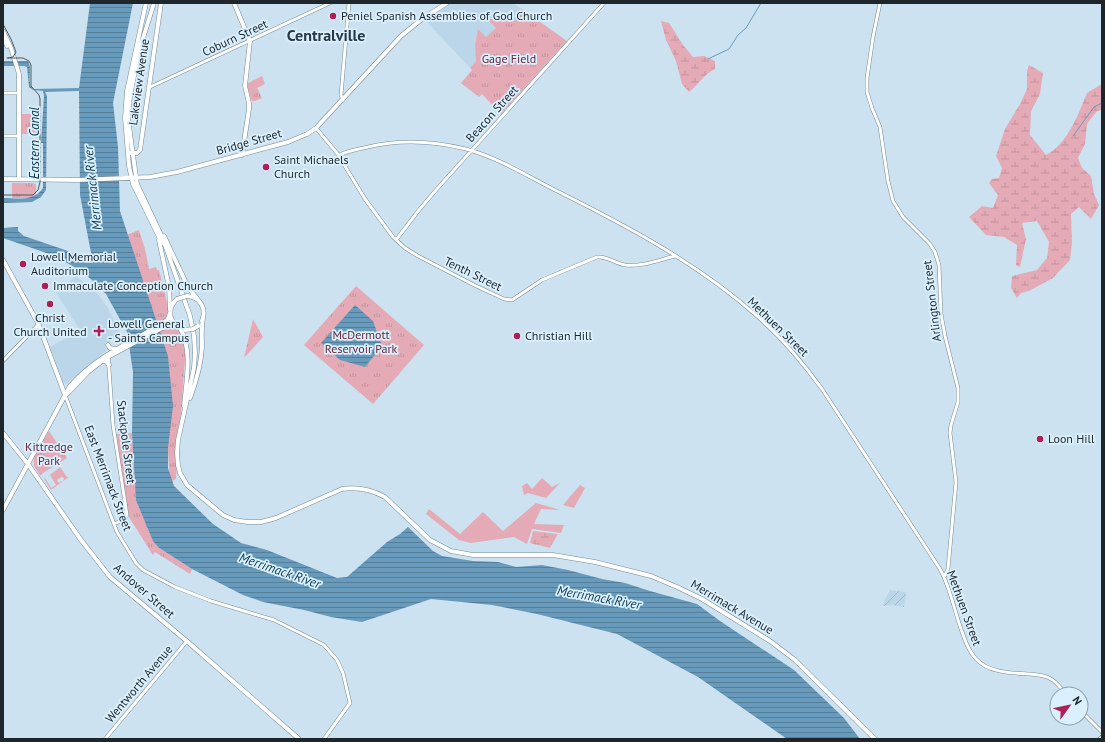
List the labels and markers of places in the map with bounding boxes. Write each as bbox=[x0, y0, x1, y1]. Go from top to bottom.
place label: Peniel Spanish Assemblies of God Church bbox=[341, 8, 552, 23]
marker: Peniel Spanish Assemblies of God Church bbox=[328, 11, 338, 21]
place label: Saint Michaels Church bbox=[274, 152, 349, 181]
marker: Saint Michaels Church bbox=[261, 162, 271, 172]
place label: Lowell Memorial Auditorium bbox=[31, 249, 117, 278]
marker: Lowell Memorial Auditorium bbox=[18, 259, 28, 269]
place label: Immaculate Conception Church bbox=[53, 278, 213, 293]
marker: Immaculate Conception Church bbox=[40, 281, 50, 291]
marker: Christ Church United bbox=[45, 299, 55, 309]
place label: Christ Church United bbox=[13, 310, 87, 339]
place label: Lowell General - Saints Campus bbox=[108, 316, 189, 345]
marker: Lowell General - Saints Campus bbox=[93, 325, 105, 337]
place label: Christian Hill bbox=[525, 328, 593, 343]
marker: Christian Hill bbox=[512, 331, 522, 341]
place label: Loon Hill bbox=[1048, 431, 1095, 446]
marker: Loon Hill bbox=[1035, 434, 1045, 444]

